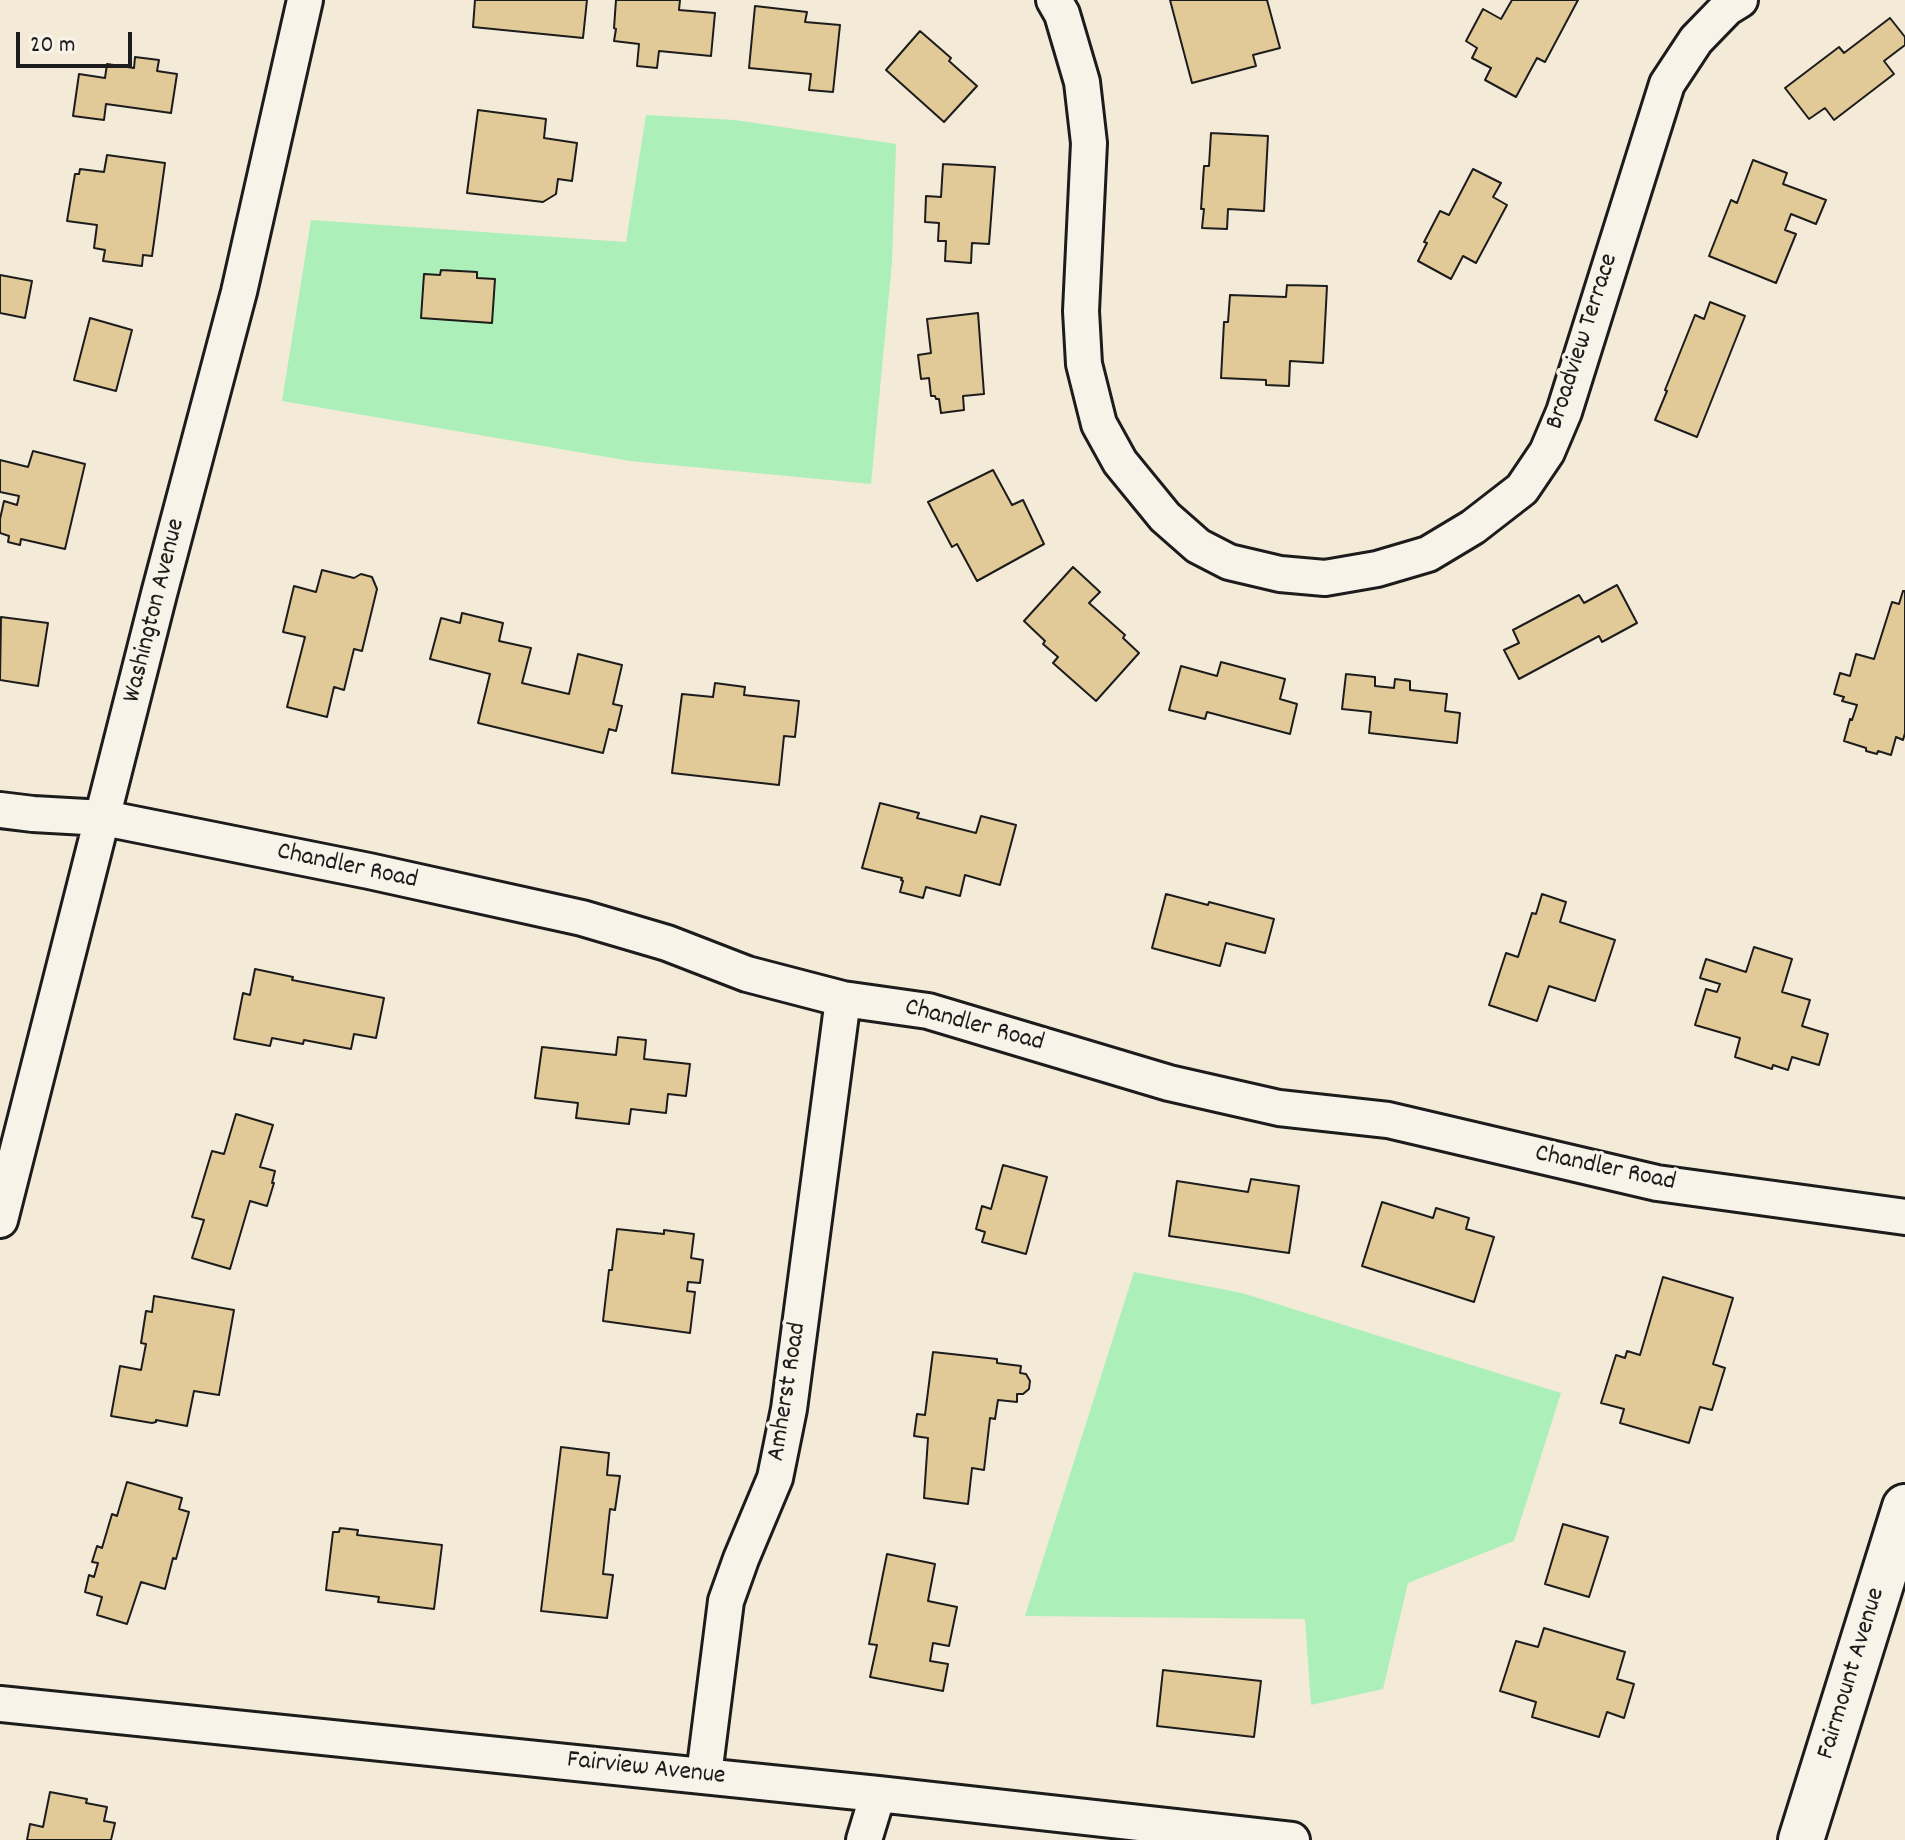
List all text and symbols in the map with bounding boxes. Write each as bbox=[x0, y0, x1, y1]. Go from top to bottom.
scale bar bbox=[20, 16, 136, 66]
text: 20 m bbox=[30, 29, 76, 63]
street label: Broadview Terrace bbox=[1541, 250, 1627, 434]
street label: Washington Avenue bbox=[118, 516, 194, 706]
street label: Chandler Road bbox=[274, 838, 420, 898]
street label: Chandler Road bbox=[901, 993, 1047, 1061]
street label: Chandler Road bbox=[1532, 1140, 1678, 1200]
street label: Amherst Road bbox=[763, 1320, 815, 1464]
street label: Fairmount Avenue bbox=[1812, 1585, 1894, 1763]
street label: Fairview Avenue bbox=[565, 1746, 727, 1794]

